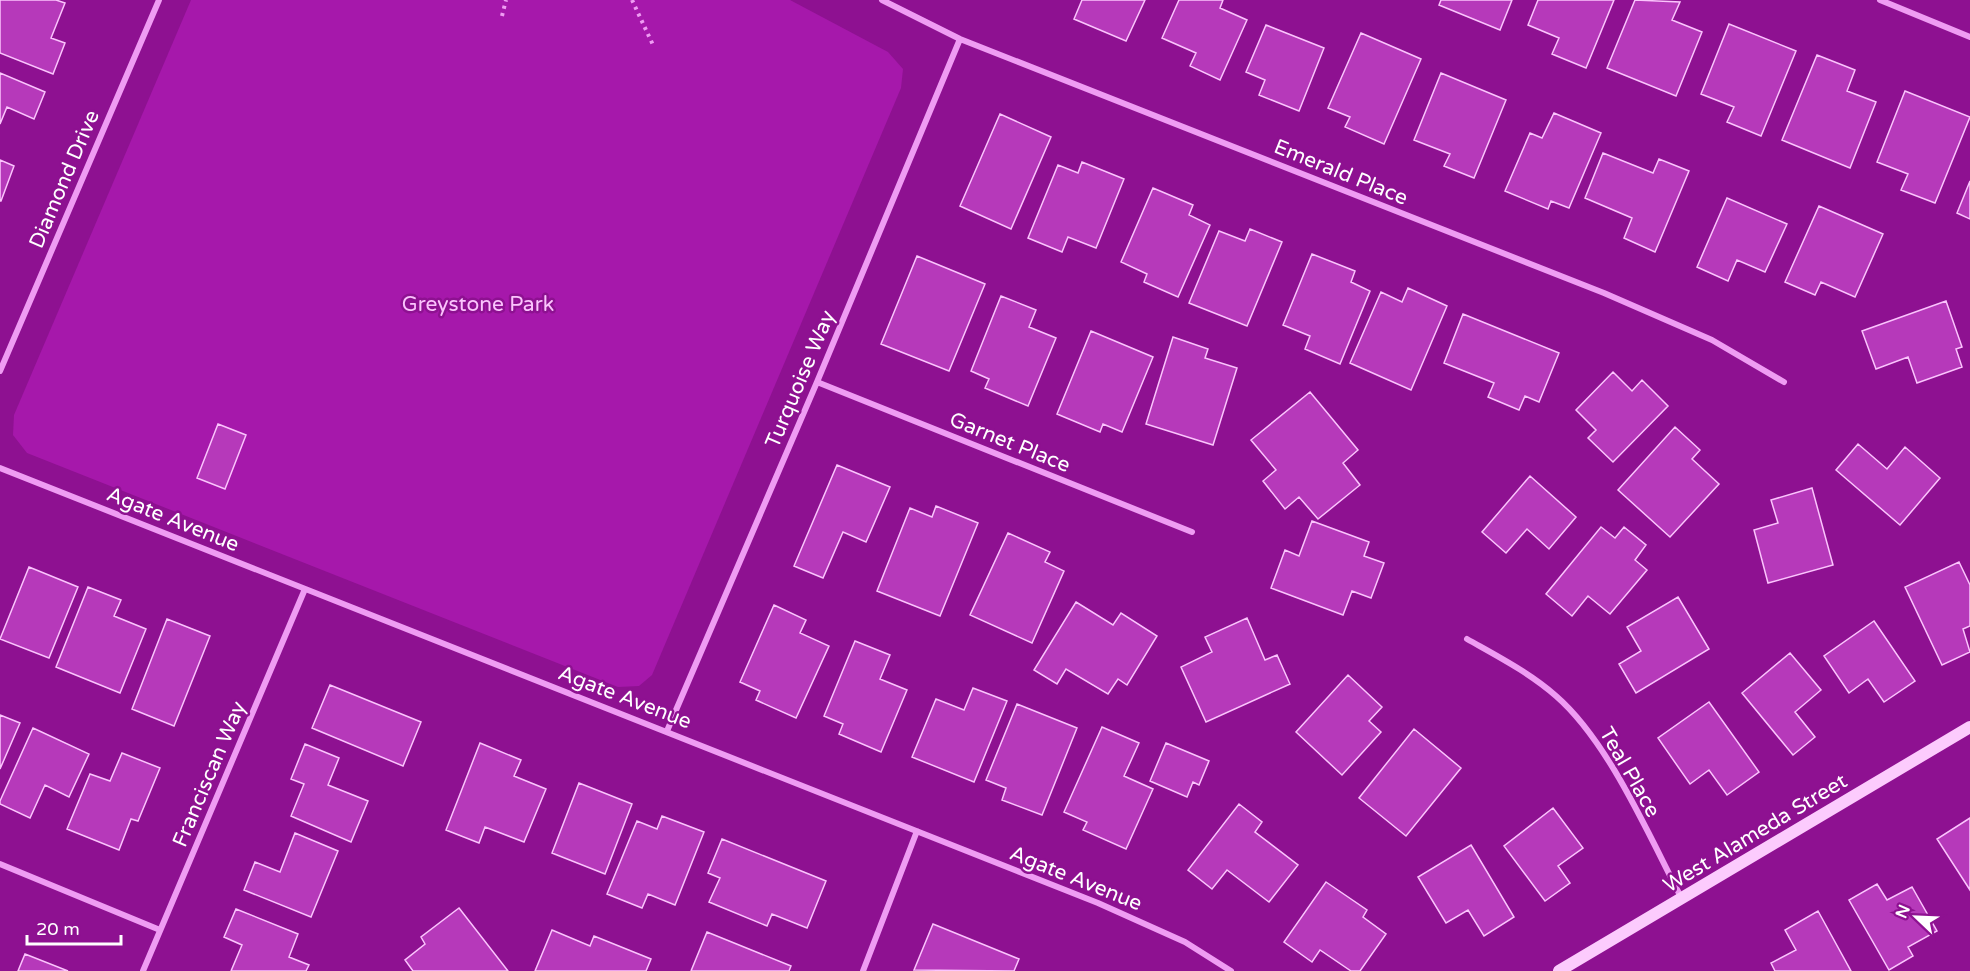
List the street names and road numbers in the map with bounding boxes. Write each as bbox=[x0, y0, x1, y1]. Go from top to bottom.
street label: Diamond Drive bbox=[24, 106, 105, 252]
street label: Emerald Place bbox=[1270, 134, 1412, 211]
street label: Turquoise Way bbox=[760, 307, 841, 452]
street label: Garnet Place bbox=[946, 407, 1074, 478]
street label: Agate Avenue bbox=[103, 482, 243, 557]
street label: Agate Avenue bbox=[555, 661, 695, 734]
street label: Franciscan Way bbox=[168, 698, 251, 851]
street label: Teal Place bbox=[1594, 723, 1665, 822]
street label: West Alameda Street bbox=[1659, 769, 1852, 898]
street label: Agate Avenue bbox=[1006, 841, 1146, 916]

